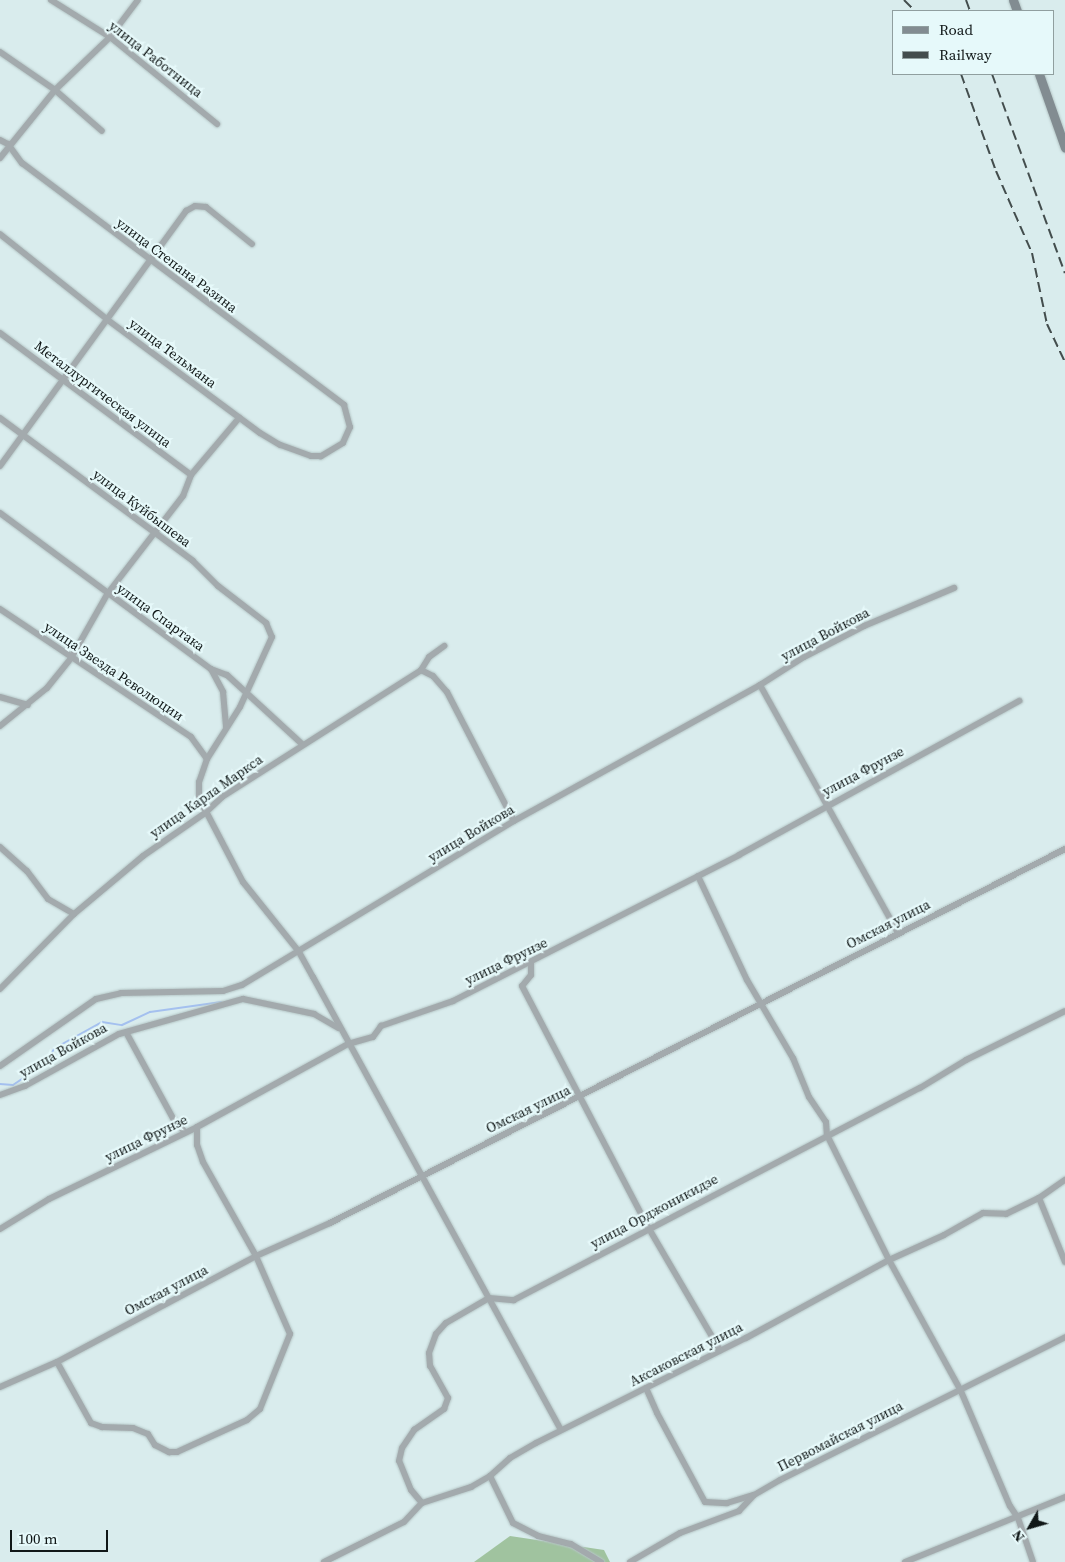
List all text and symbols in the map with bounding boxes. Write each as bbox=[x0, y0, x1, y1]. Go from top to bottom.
legend bbox=[892, 10, 1055, 75]
street label: улица Работница bbox=[106, 17, 206, 101]
text: Road bbox=[939, 19, 973, 40]
text: Railway bbox=[939, 44, 992, 65]
street label: улица Степана Разина bbox=[113, 214, 241, 316]
street label: улица Тельмана bbox=[126, 315, 220, 391]
street label: Металлургическая улица bbox=[31, 337, 175, 451]
street label: улица Куйбышева bbox=[90, 466, 194, 550]
street label: улица Спартака bbox=[114, 580, 208, 654]
street label: улица Войкова bbox=[778, 604, 872, 664]
street label: улица Звезда Революции bbox=[41, 618, 187, 724]
street label: улица Фрунзе bbox=[819, 742, 907, 800]
street label: улица Карла Маркса bbox=[146, 751, 266, 841]
street label: улица Войкова bbox=[425, 801, 517, 865]
street label: Омская улица bbox=[843, 896, 933, 952]
street label: улица Фрунзе bbox=[462, 934, 550, 988]
street label: улица Войкова bbox=[16, 1019, 110, 1081]
street label: Омская улица bbox=[483, 1081, 573, 1137]
street label: улица Фрунзе bbox=[102, 1111, 190, 1165]
street label: улица Орджоникидзе bbox=[587, 1170, 721, 1252]
street label: Омская улица bbox=[122, 1261, 210, 1319]
street label: Аксаковская улица bbox=[627, 1318, 745, 1390]
street label: Первомайская улица bbox=[774, 1397, 906, 1475]
north arrow bbox=[1005, 1502, 1055, 1552]
scale bar bbox=[12, 1520, 110, 1552]
text: N bbox=[1007, 1526, 1029, 1546]
text: 100 m bbox=[18, 1528, 58, 1549]

